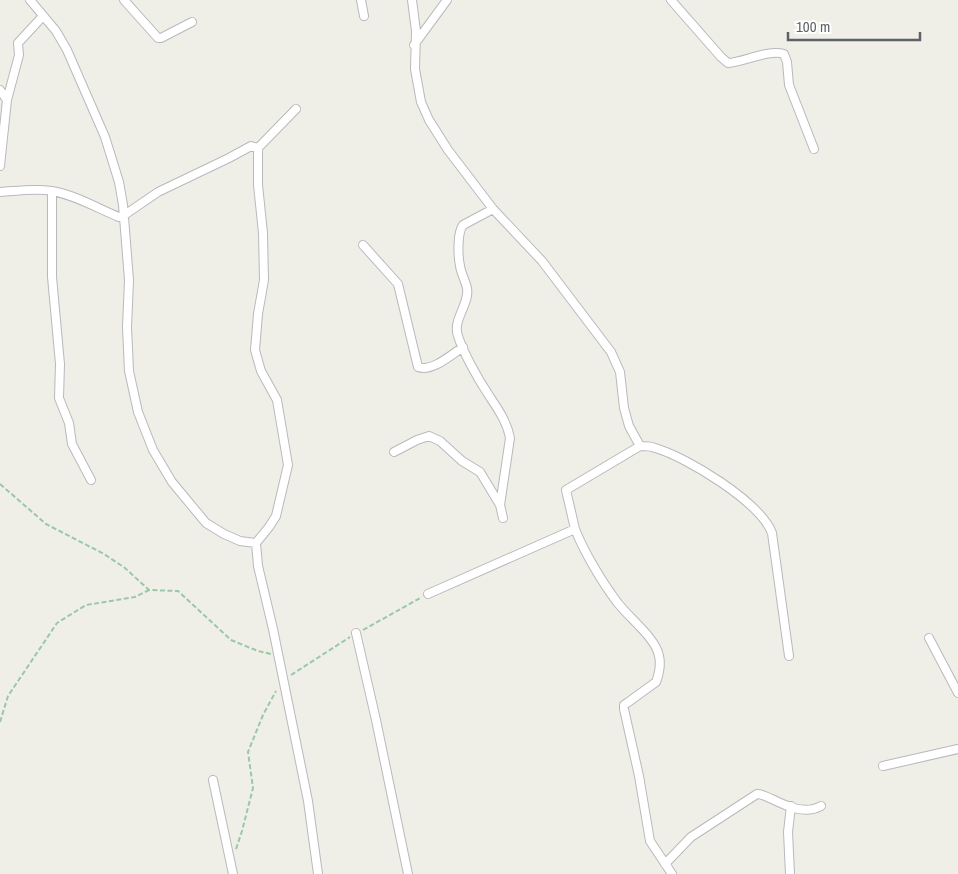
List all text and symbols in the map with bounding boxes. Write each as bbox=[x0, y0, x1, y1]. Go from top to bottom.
scale bar bbox=[788, 10, 920, 42]
text: 100 m bbox=[796, 16, 830, 37]

